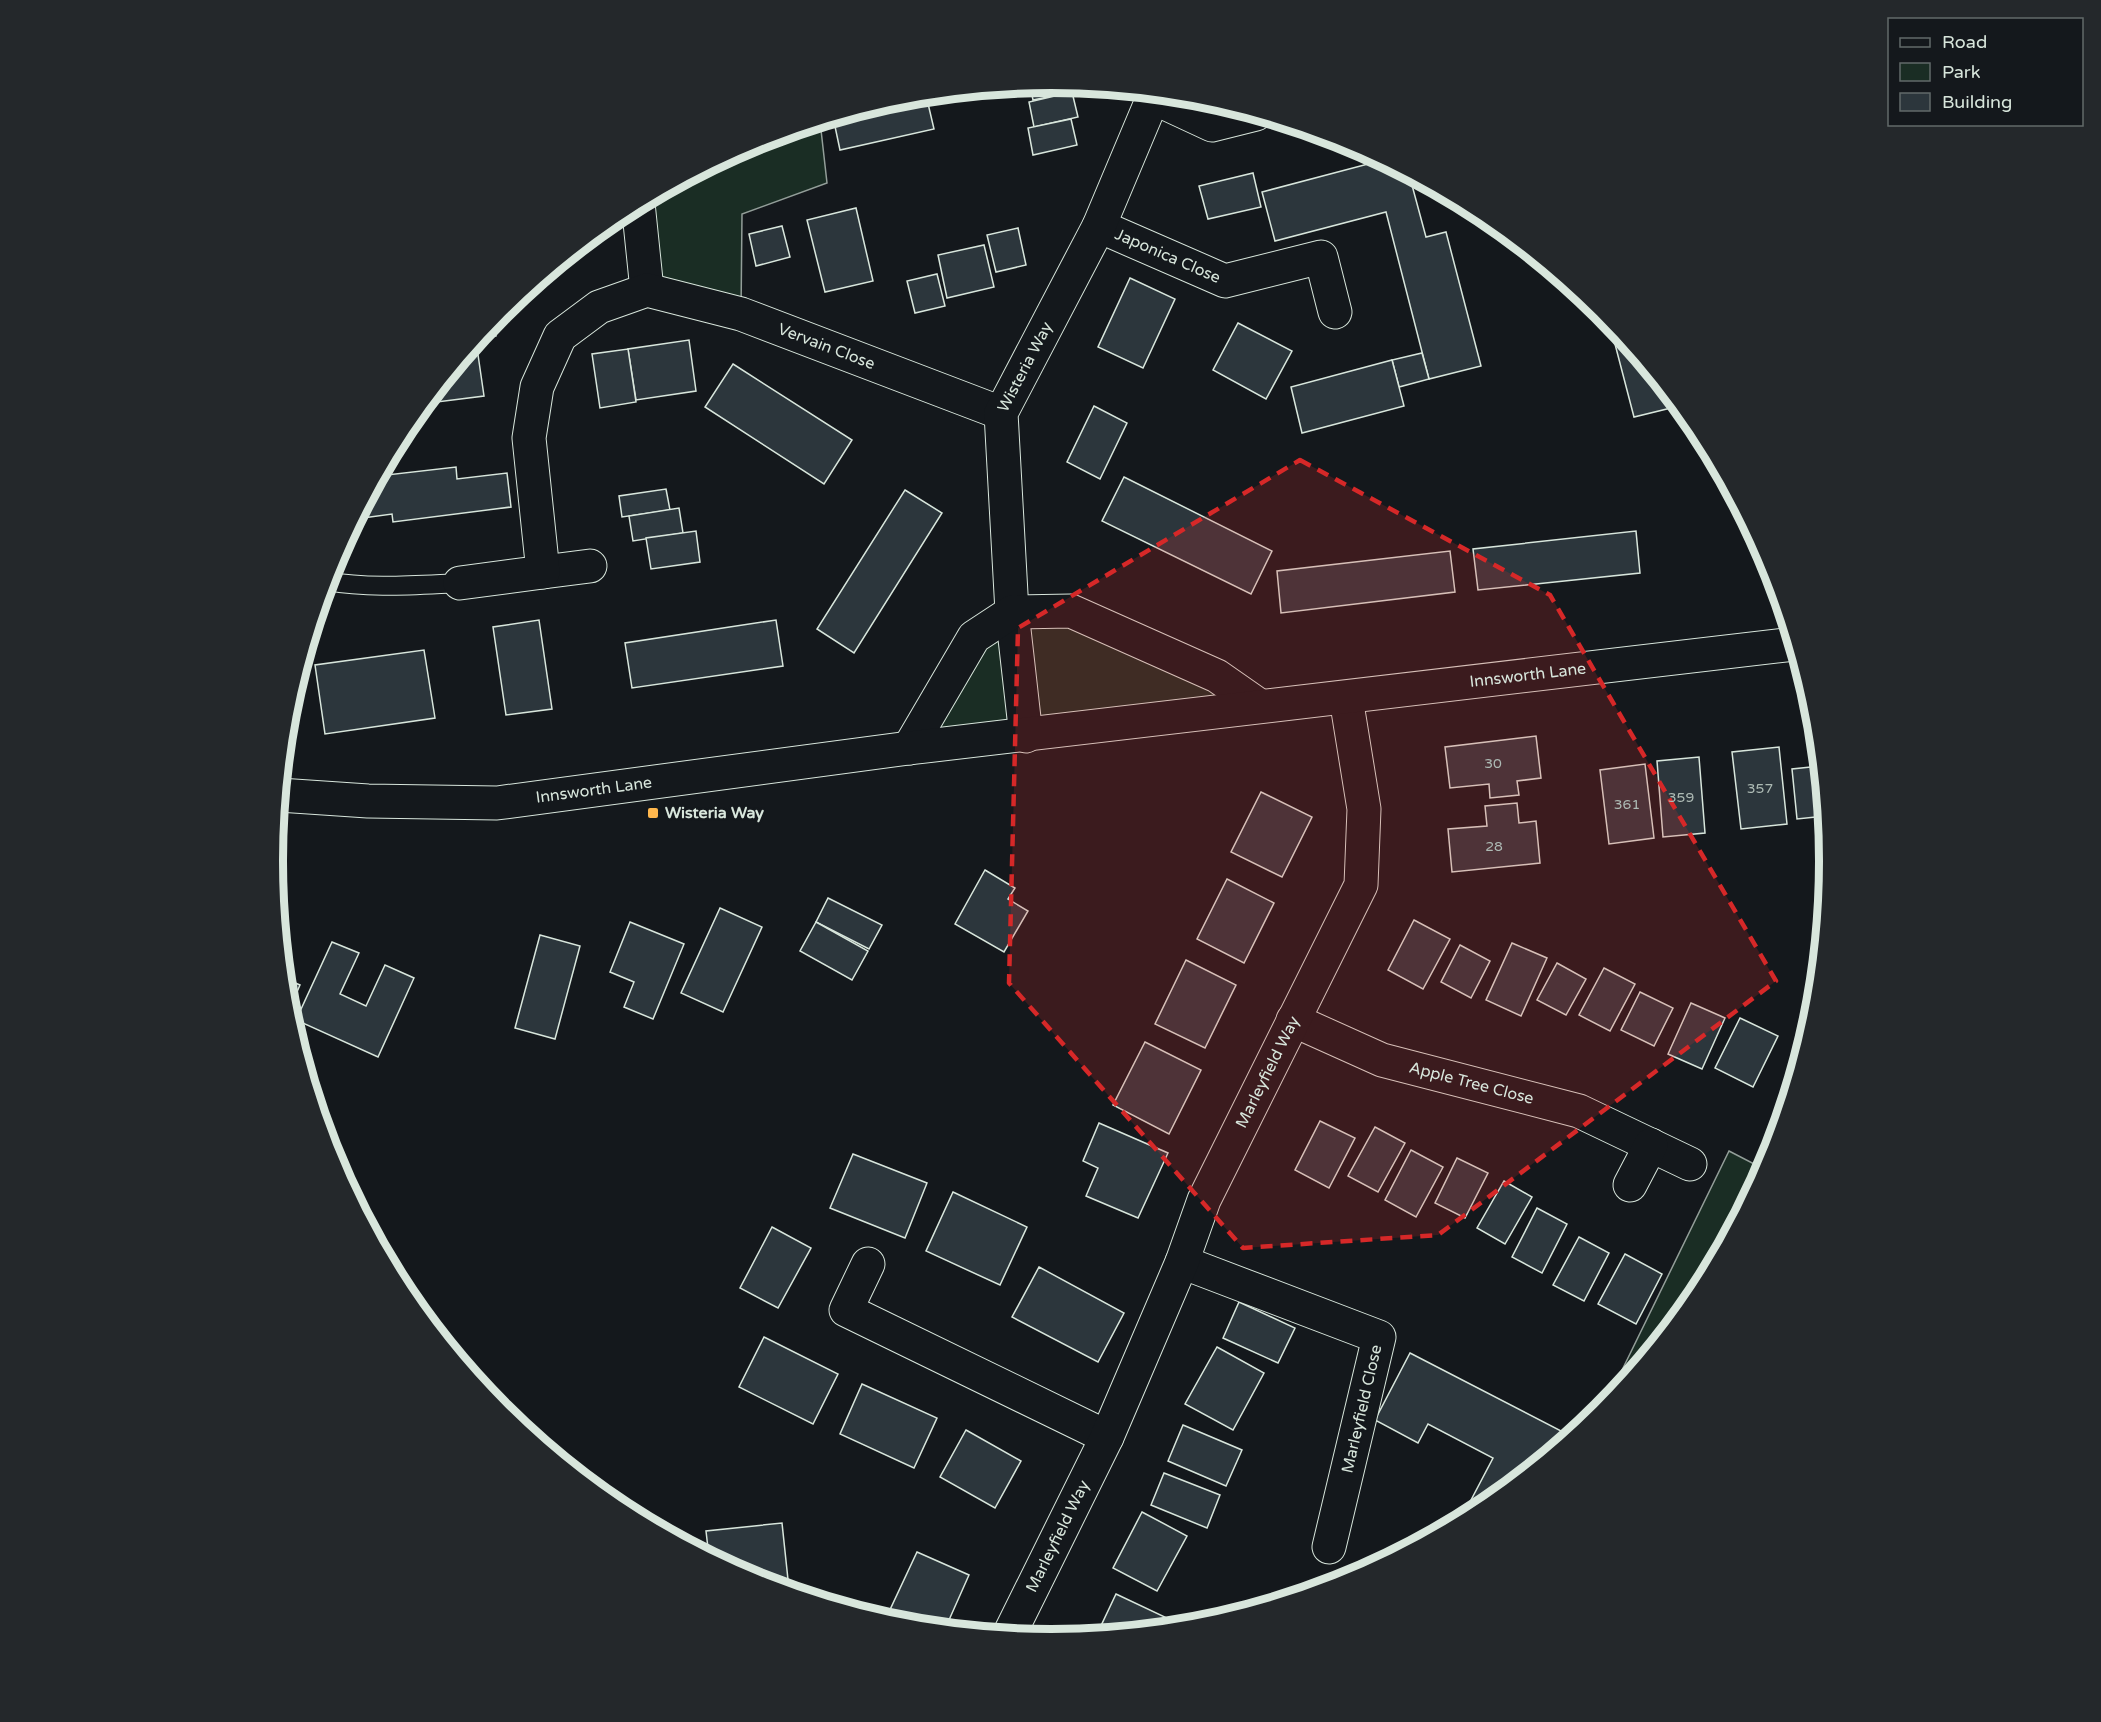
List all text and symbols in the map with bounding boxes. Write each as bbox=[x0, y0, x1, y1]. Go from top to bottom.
legend bbox=[1888, 18, 2083, 126]
text: Road bbox=[1942, 31, 1987, 53]
text: Park bbox=[1942, 61, 1981, 83]
text: Building bbox=[1942, 91, 2012, 113]
street label: Japonica Close bbox=[1112, 224, 1224, 288]
street label: Wisteria Way bbox=[993, 318, 1057, 416]
street label: Vervain Close bbox=[775, 319, 878, 374]
street label: Innsworth Lane bbox=[1469, 659, 1587, 692]
house number: 30 bbox=[1484, 755, 1502, 772]
street label: Innsworth Lane bbox=[535, 772, 653, 808]
house number: 357 bbox=[1747, 780, 1773, 797]
house number: 359 bbox=[1668, 789, 1694, 806]
house number: 361 bbox=[1614, 796, 1640, 813]
place label: Wisteria Way bbox=[665, 803, 764, 823]
marker: Wisteria Way bbox=[646, 806, 660, 820]
house number: 28 bbox=[1485, 838, 1503, 855]
street label: Marleyfield Way bbox=[1231, 1012, 1304, 1131]
street label: Apple Tree Close bbox=[1407, 1057, 1536, 1109]
street label: Marleyfield Close bbox=[1338, 1343, 1386, 1475]
street label: Marleyfield Way bbox=[1022, 1477, 1094, 1596]

